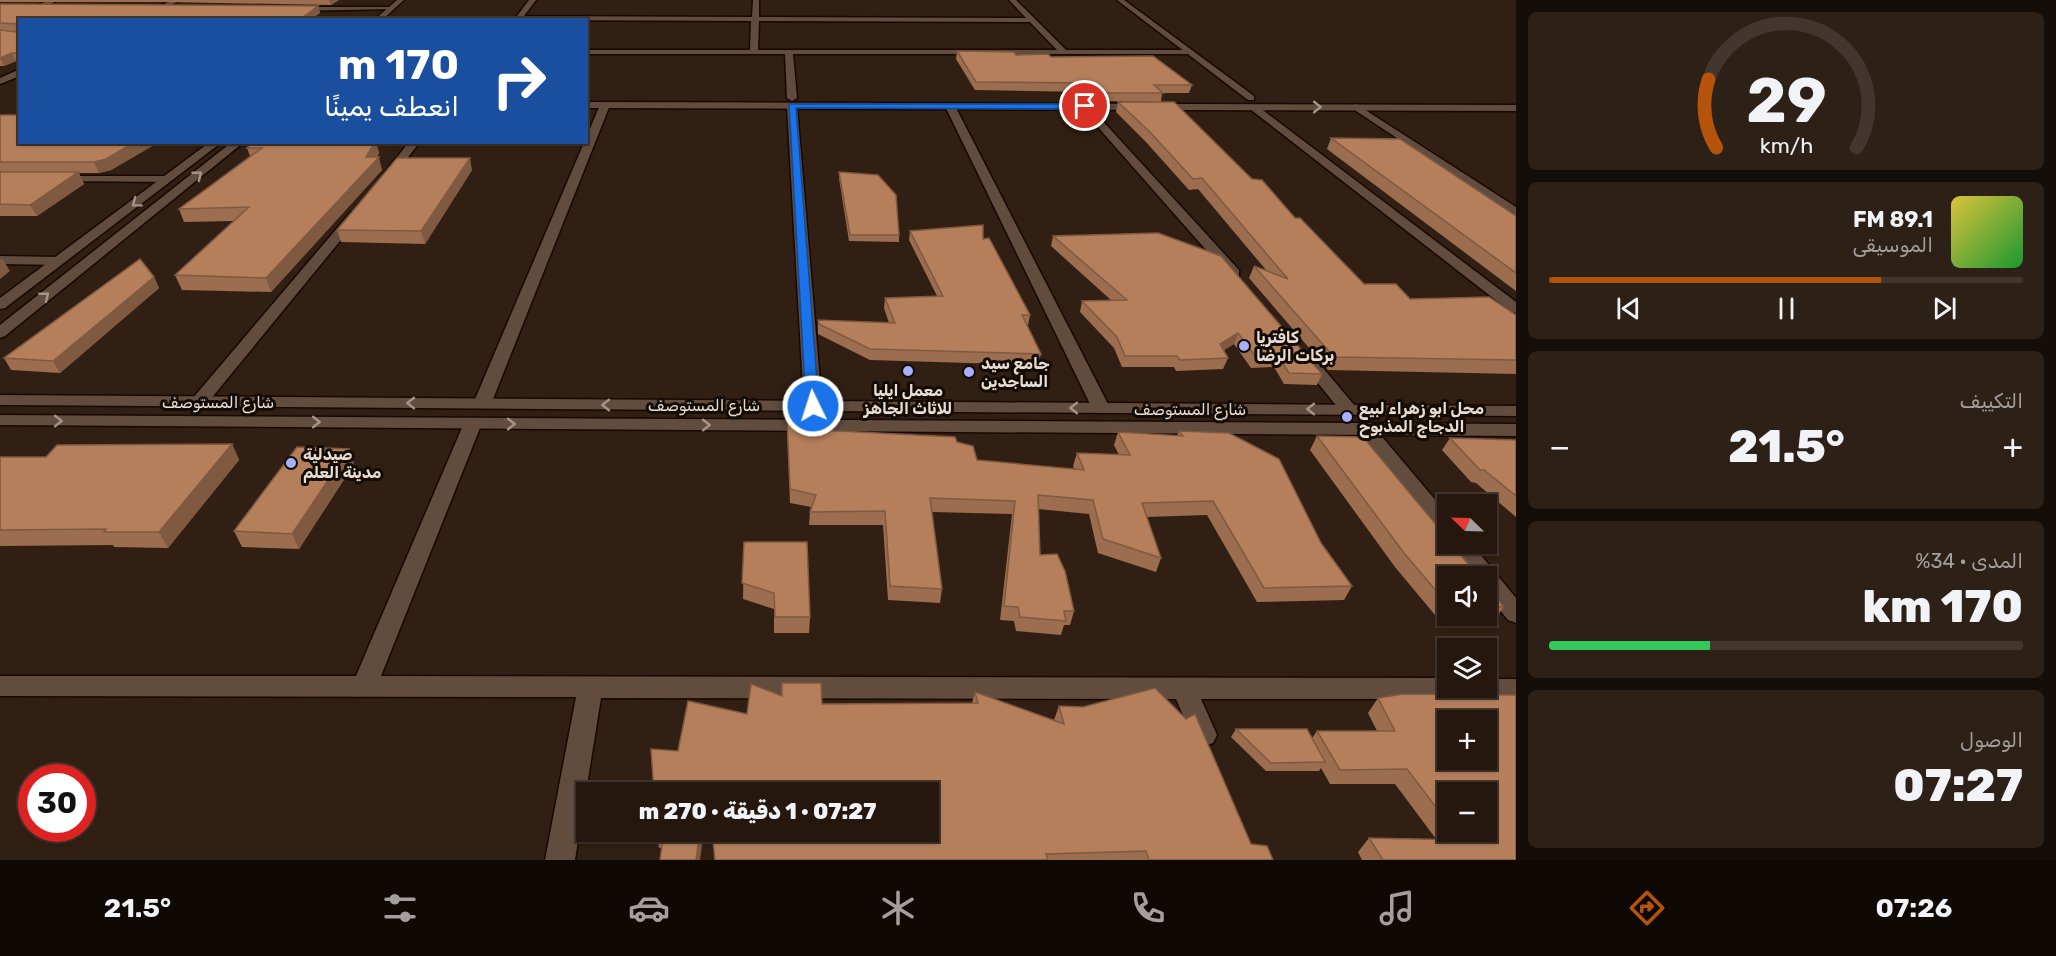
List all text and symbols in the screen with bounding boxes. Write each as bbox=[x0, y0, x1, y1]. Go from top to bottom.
text: 170 m bbox=[338, 40, 459, 90]
icon: right bbox=[480, 42, 558, 120]
text: 29 bbox=[1746, 64, 1826, 138]
pin bbox=[1059, 80, 1110, 131]
icon: arrive bbox=[1068, 89, 1101, 122]
text: انعطف يمينًا bbox=[324, 91, 459, 123]
one-way arrow bbox=[1312, 101, 1321, 113]
text: km/h bbox=[1759, 133, 1813, 158]
one-way arrow bbox=[191, 171, 202, 182]
one-way arrow bbox=[132, 196, 143, 207]
text: 89.1 FM bbox=[1853, 206, 1933, 233]
text: الموسيقى bbox=[1852, 233, 1933, 257]
one-way arrow bbox=[38, 292, 49, 303]
icon: previous bbox=[1612, 292, 1645, 325]
icon: pause bbox=[1770, 292, 1803, 325]
icon: next bbox=[1928, 292, 1961, 325]
place label: كافتريا بركات الرضا bbox=[1256, 328, 1334, 365]
marker: كافتريا بركات الرضا bbox=[1237, 339, 1251, 353]
place label: جامع سيد الساجدين bbox=[981, 354, 1050, 391]
marker: معمل ايليا للاثاث الجاهز bbox=[901, 364, 915, 378]
marker: جامع سيد الساجدين bbox=[962, 365, 976, 379]
position arrow bbox=[781, 374, 845, 438]
place label: معمل ايليا للاثاث الجاهز bbox=[863, 381, 952, 418]
text: التكييف bbox=[1960, 389, 2023, 413]
street label: شارع المستوصف bbox=[162, 393, 274, 414]
street label: شارع المستوصف bbox=[648, 396, 760, 417]
one-way arrow bbox=[406, 397, 415, 409]
one-way arrow bbox=[601, 399, 610, 411]
place label: محل ابو زهراء لبيع الدجاج المذبوح bbox=[1359, 399, 1484, 438]
street label: شارع المستوصف bbox=[1134, 400, 1246, 421]
one-way arrow bbox=[1069, 402, 1078, 414]
one-way arrow bbox=[1306, 403, 1315, 416]
marker: محل ابو زهراء لبيع الدجاج المذبوح bbox=[1340, 410, 1354, 424]
one-way arrow bbox=[54, 415, 63, 427]
one-way arrow bbox=[312, 416, 321, 428]
one-way arrow bbox=[507, 418, 516, 430]
one-way arrow bbox=[702, 419, 711, 431]
text: 21.5° bbox=[1728, 420, 1845, 473]
text: − bbox=[1549, 427, 1570, 466]
text: + bbox=[2002, 427, 2023, 466]
place label: صيدلية مدينة العلم bbox=[303, 445, 381, 483]
marker: صيدلية مدينة العلم bbox=[284, 456, 298, 470]
north arrow bbox=[1437, 494, 1497, 554]
map controls bbox=[1437, 494, 1497, 842]
text: المدى · 34% bbox=[1915, 549, 2023, 573]
button: sound bbox=[1437, 566, 1497, 626]
text: 170 km bbox=[1862, 580, 2023, 633]
button: layers bbox=[1437, 638, 1497, 698]
button: + bbox=[1437, 710, 1497, 770]
text: الوصول bbox=[1960, 728, 2023, 752]
text: 07:27 bbox=[1893, 759, 2023, 812]
speed limit sign: 30 bbox=[18, 764, 96, 842]
button: − bbox=[1437, 782, 1497, 842]
text: 07:27 · 1 دقيقة · 270 m bbox=[639, 798, 876, 825]
icon: filters bbox=[379, 887, 421, 929]
icon: car bbox=[628, 887, 670, 929]
icon: climate bbox=[877, 887, 919, 929]
icon: phone bbox=[1127, 887, 1169, 929]
icon: music bbox=[1376, 887, 1418, 929]
icon: directions bbox=[1626, 887, 1668, 929]
text: 21.5° bbox=[104, 892, 171, 924]
text: 07:26 bbox=[1875, 892, 1952, 924]

